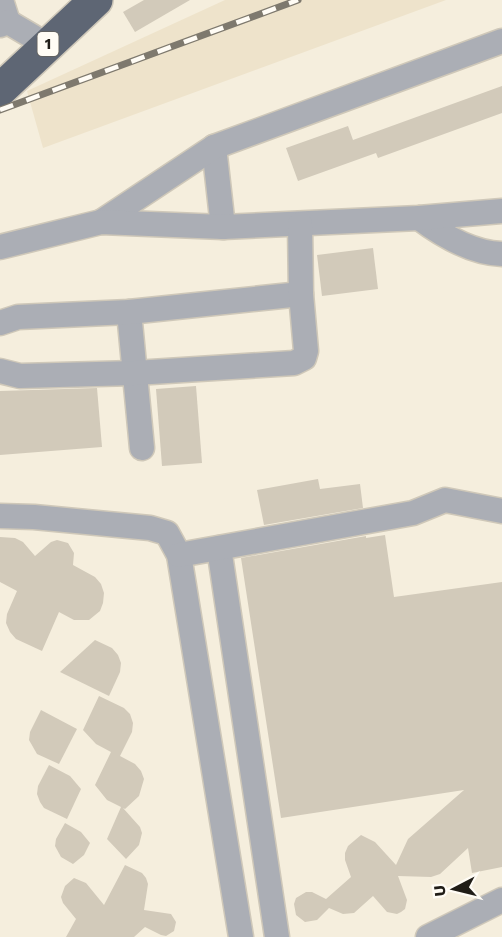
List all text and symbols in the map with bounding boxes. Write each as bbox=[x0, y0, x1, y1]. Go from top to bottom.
road number: 1 bbox=[38, 32, 58, 56]
north arrow bbox=[424, 859, 484, 919]
text: U bbox=[429, 884, 450, 898]

